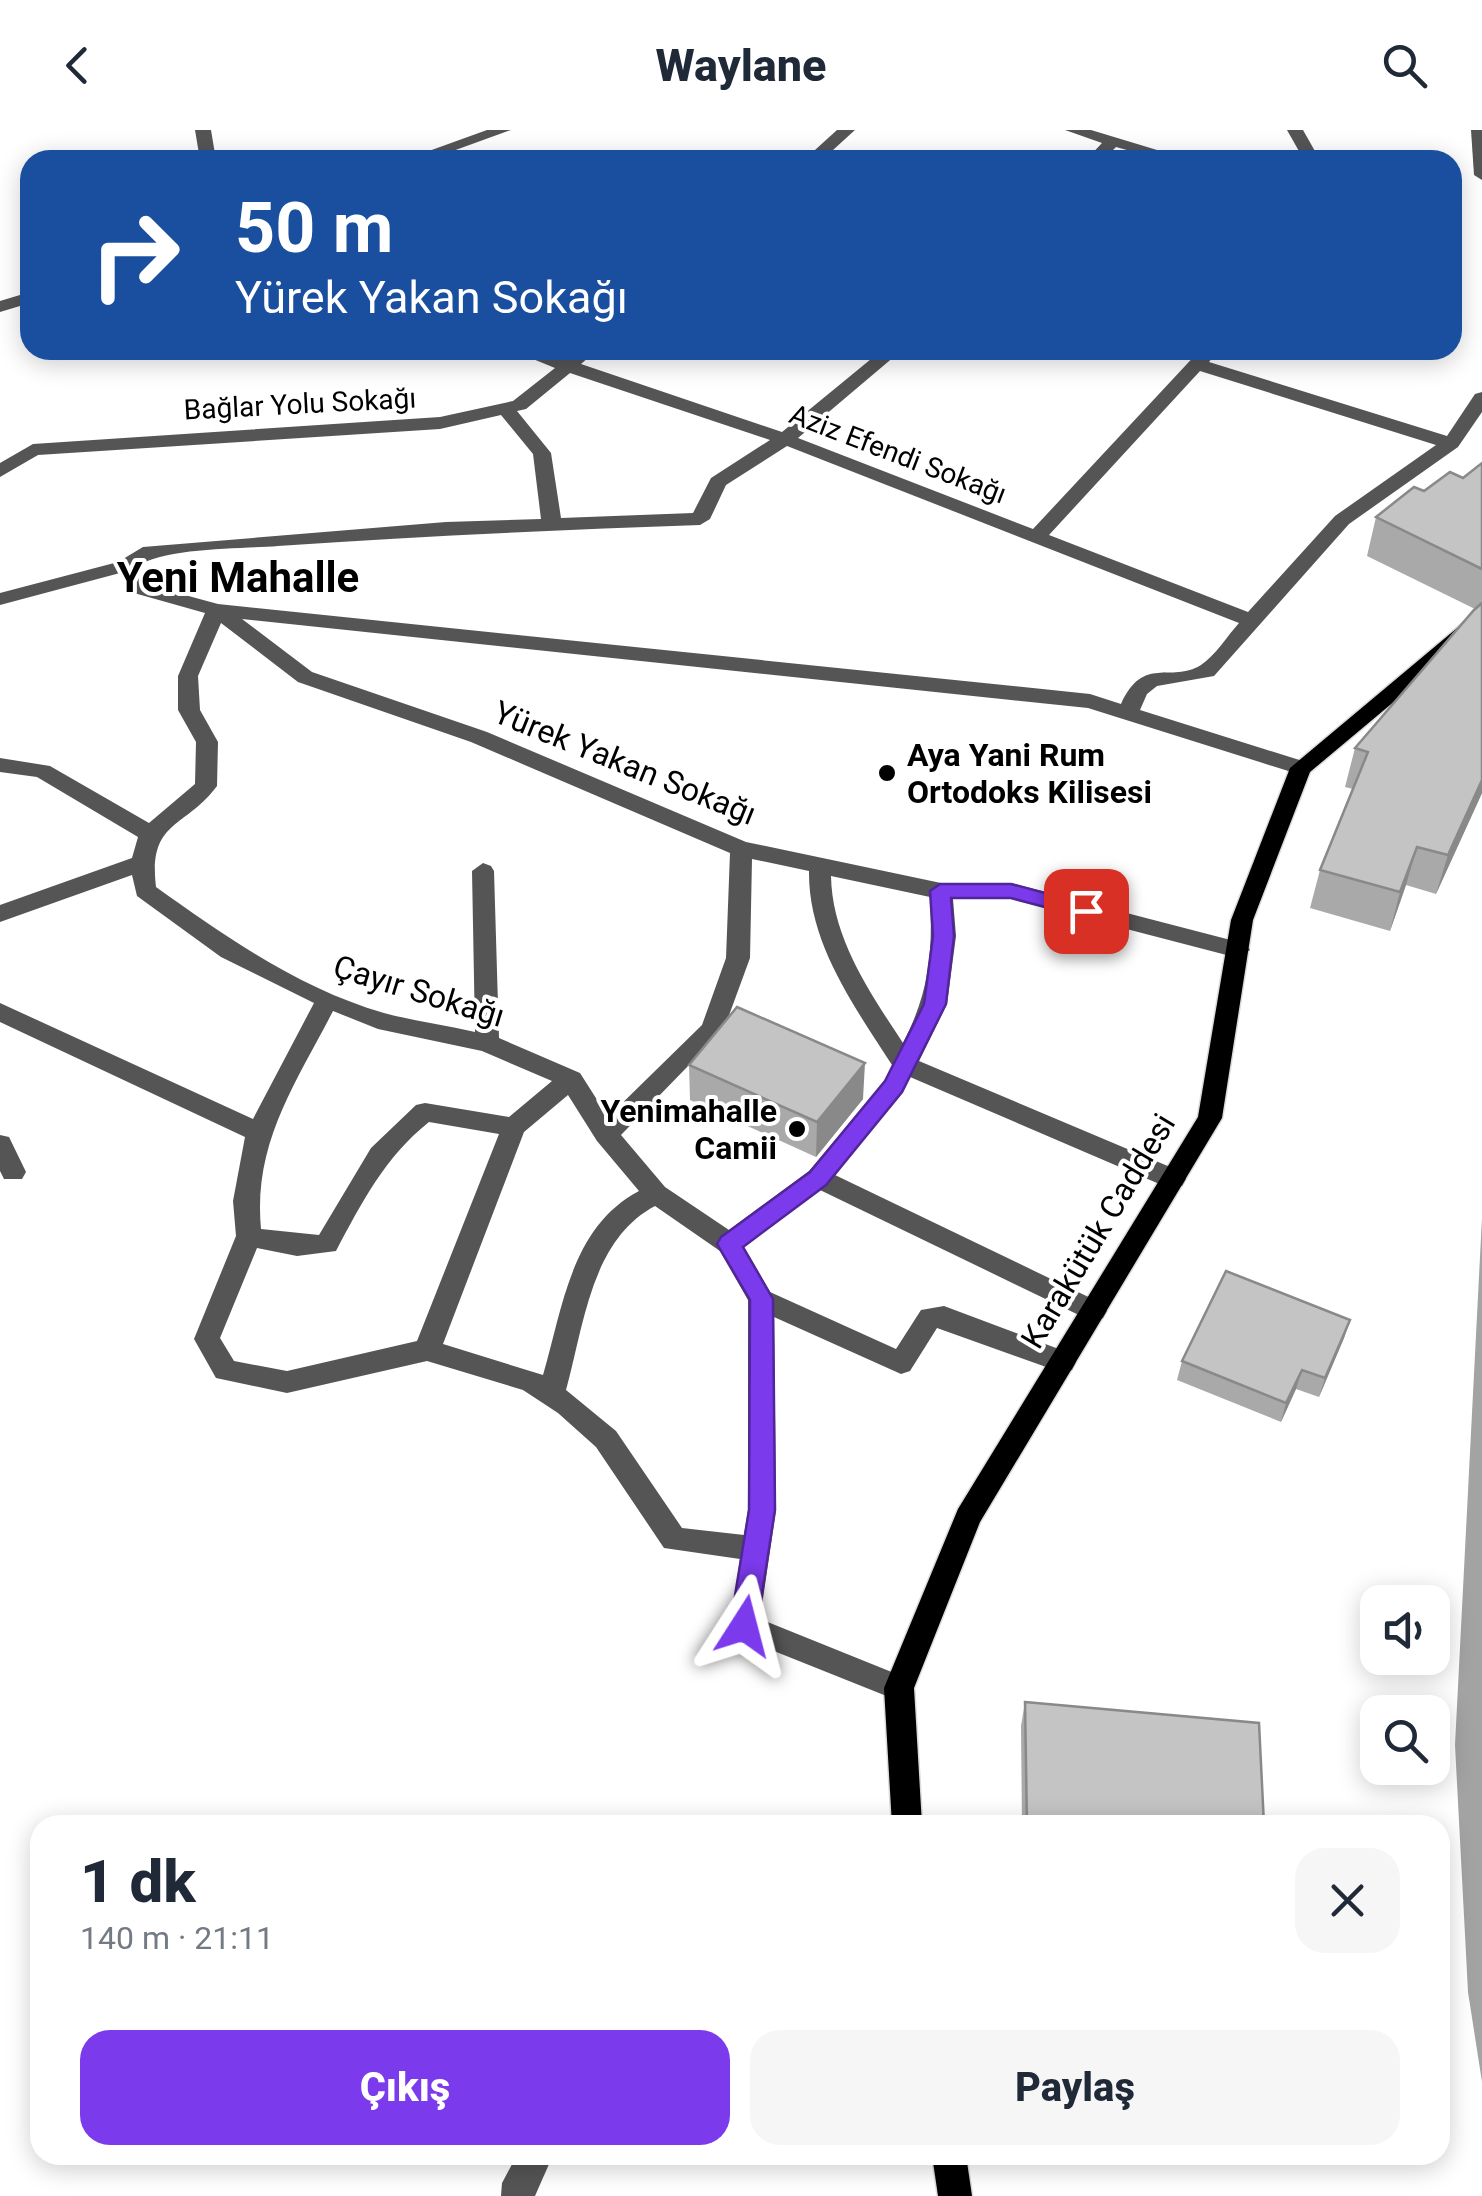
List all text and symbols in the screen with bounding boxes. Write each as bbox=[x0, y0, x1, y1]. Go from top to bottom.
icon: back bbox=[50, 38, 105, 93]
icon: search bbox=[1377, 38, 1432, 93]
text: Waylane bbox=[655, 39, 827, 92]
text: 50 m bbox=[235, 187, 393, 269]
icon: right bbox=[70, 190, 200, 320]
text: Yürek Yakan Sokağı bbox=[235, 271, 628, 324]
street label: Bağlar Yolu Sokağı bbox=[183, 381, 417, 427]
street label: Aziz Efendi Sokağı bbox=[785, 397, 1011, 511]
district label: Yeni Mahalle bbox=[117, 553, 359, 602]
street label: Yürek Yakan Sokağı bbox=[488, 693, 762, 833]
place label: Aya Yani Rum Ortodoks Kilisesi bbox=[907, 736, 1152, 811]
marker: Aya Yani Rum Ortodoks Kilisesi bbox=[876, 762, 898, 784]
pin bbox=[1044, 869, 1129, 954]
icon: arrive bbox=[1059, 884, 1114, 939]
street label: Çayır Sokağı bbox=[329, 947, 509, 1035]
place label: Yenimahalle Camii bbox=[600, 1092, 777, 1167]
street label: Karakütük Caddesi bbox=[1013, 1107, 1183, 1355]
marker: Yenimahalle Camii bbox=[786, 1118, 808, 1140]
position arrow bbox=[692, 1574, 796, 1678]
map controls bbox=[1360, 1585, 1450, 1785]
button: sound bbox=[1360, 1585, 1450, 1675]
button: search bbox=[1360, 1695, 1450, 1785]
text: 1 dk bbox=[80, 1846, 196, 1917]
button: close bbox=[1295, 1848, 1400, 1953]
text: 140 m · 21:11 bbox=[80, 1919, 274, 1957]
button: Çıkış bbox=[80, 2030, 730, 2145]
button: Paylaş bbox=[750, 2030, 1400, 2145]

